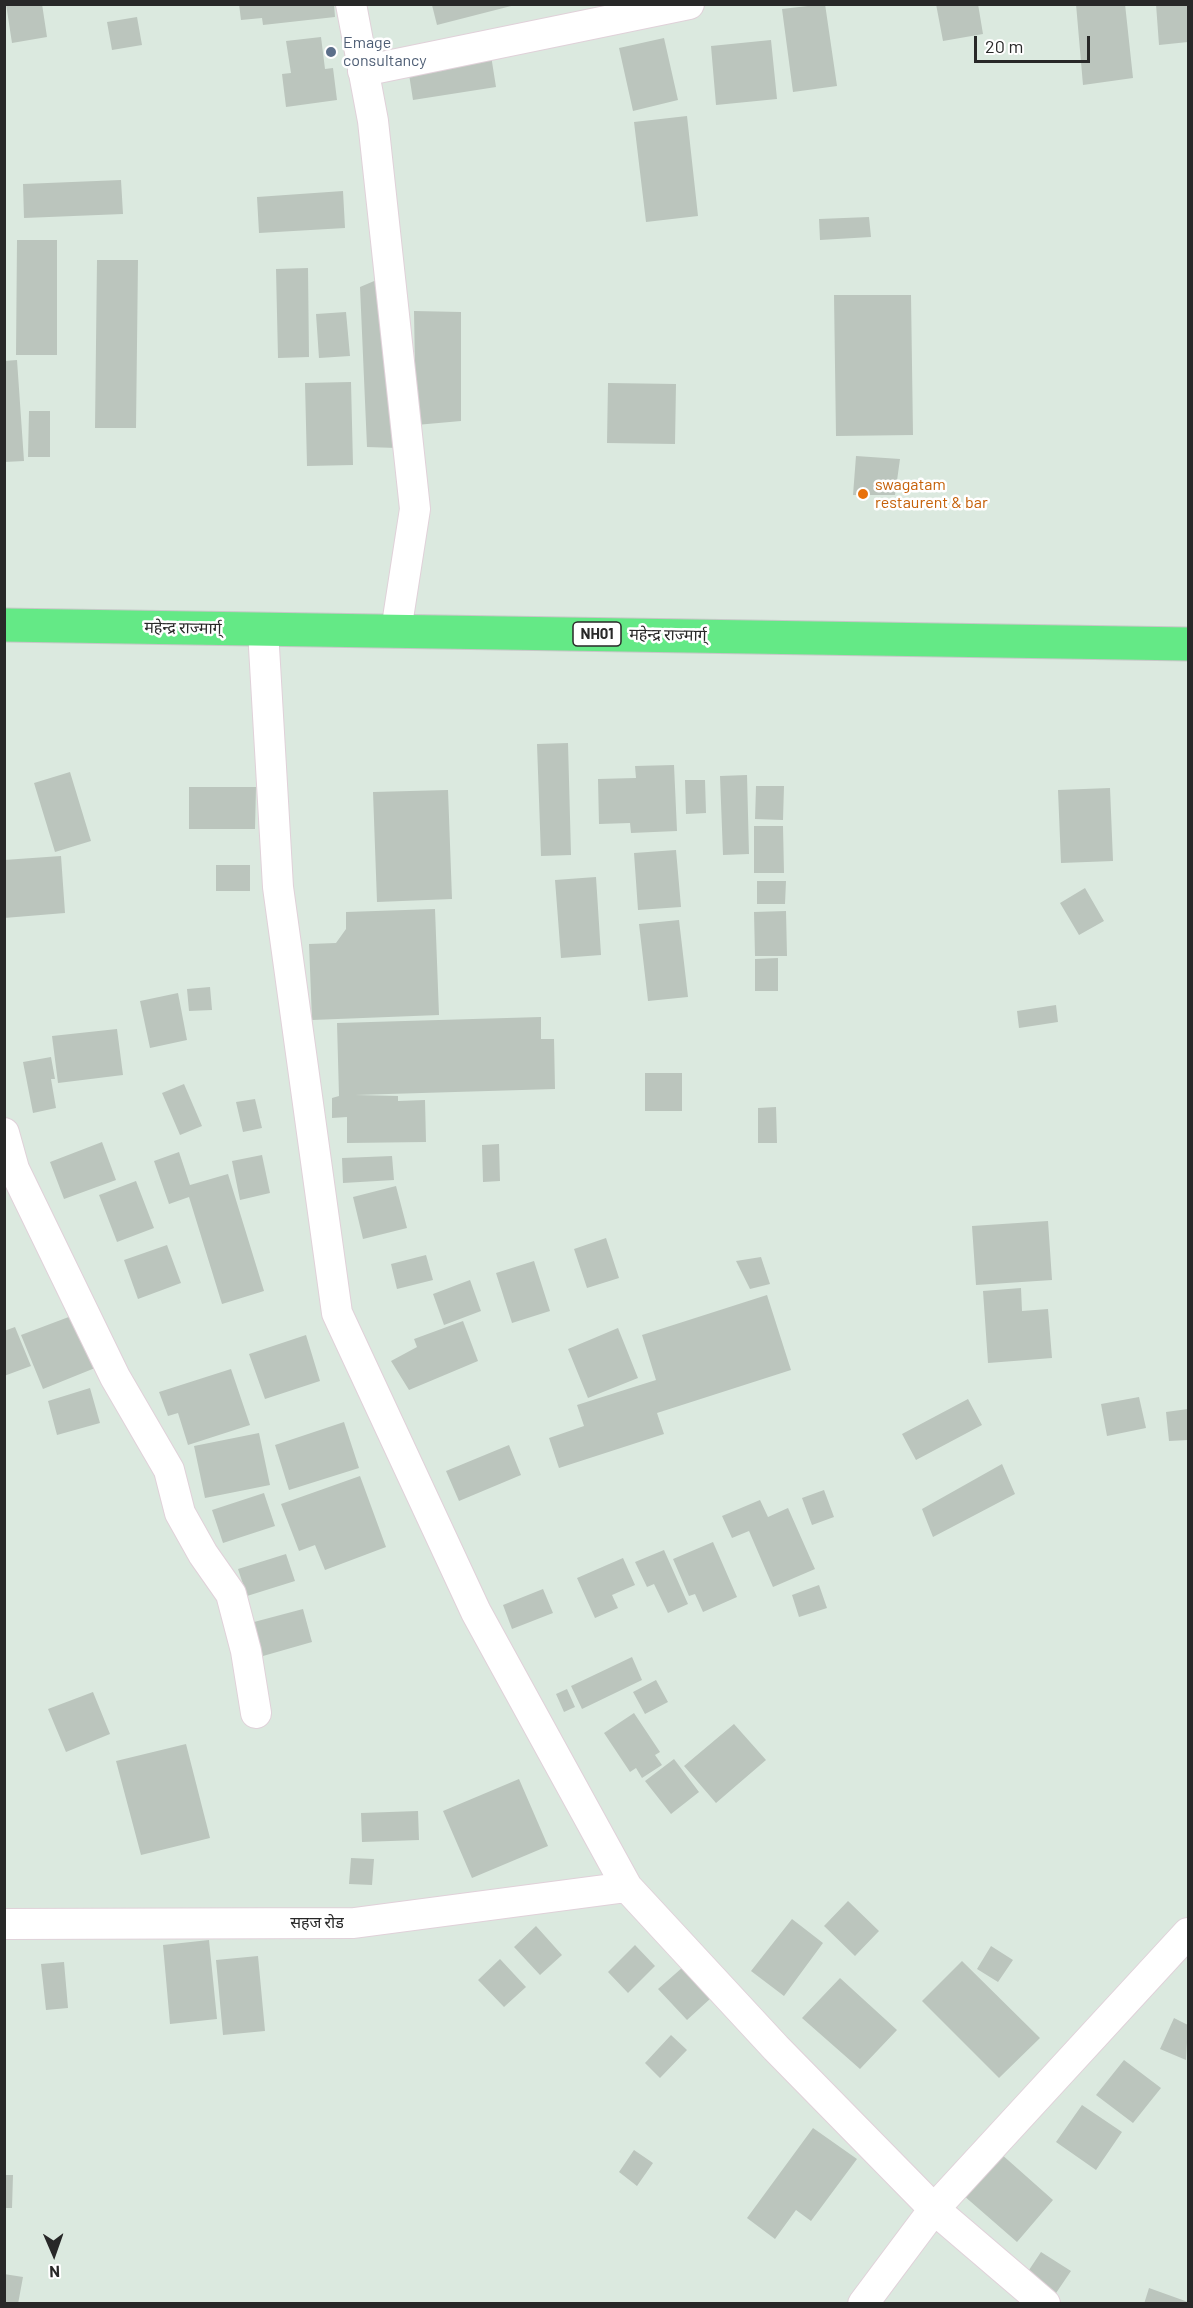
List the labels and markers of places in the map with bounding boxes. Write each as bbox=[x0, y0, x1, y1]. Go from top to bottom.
place label: Emage consultancy bbox=[343, 33, 427, 71]
marker: Emage consultancy bbox=[324, 45, 338, 59]
place label: swagatam restaurent & bar bbox=[875, 475, 988, 513]
marker: swagatam restaurent & bar bbox=[856, 487, 870, 501]

